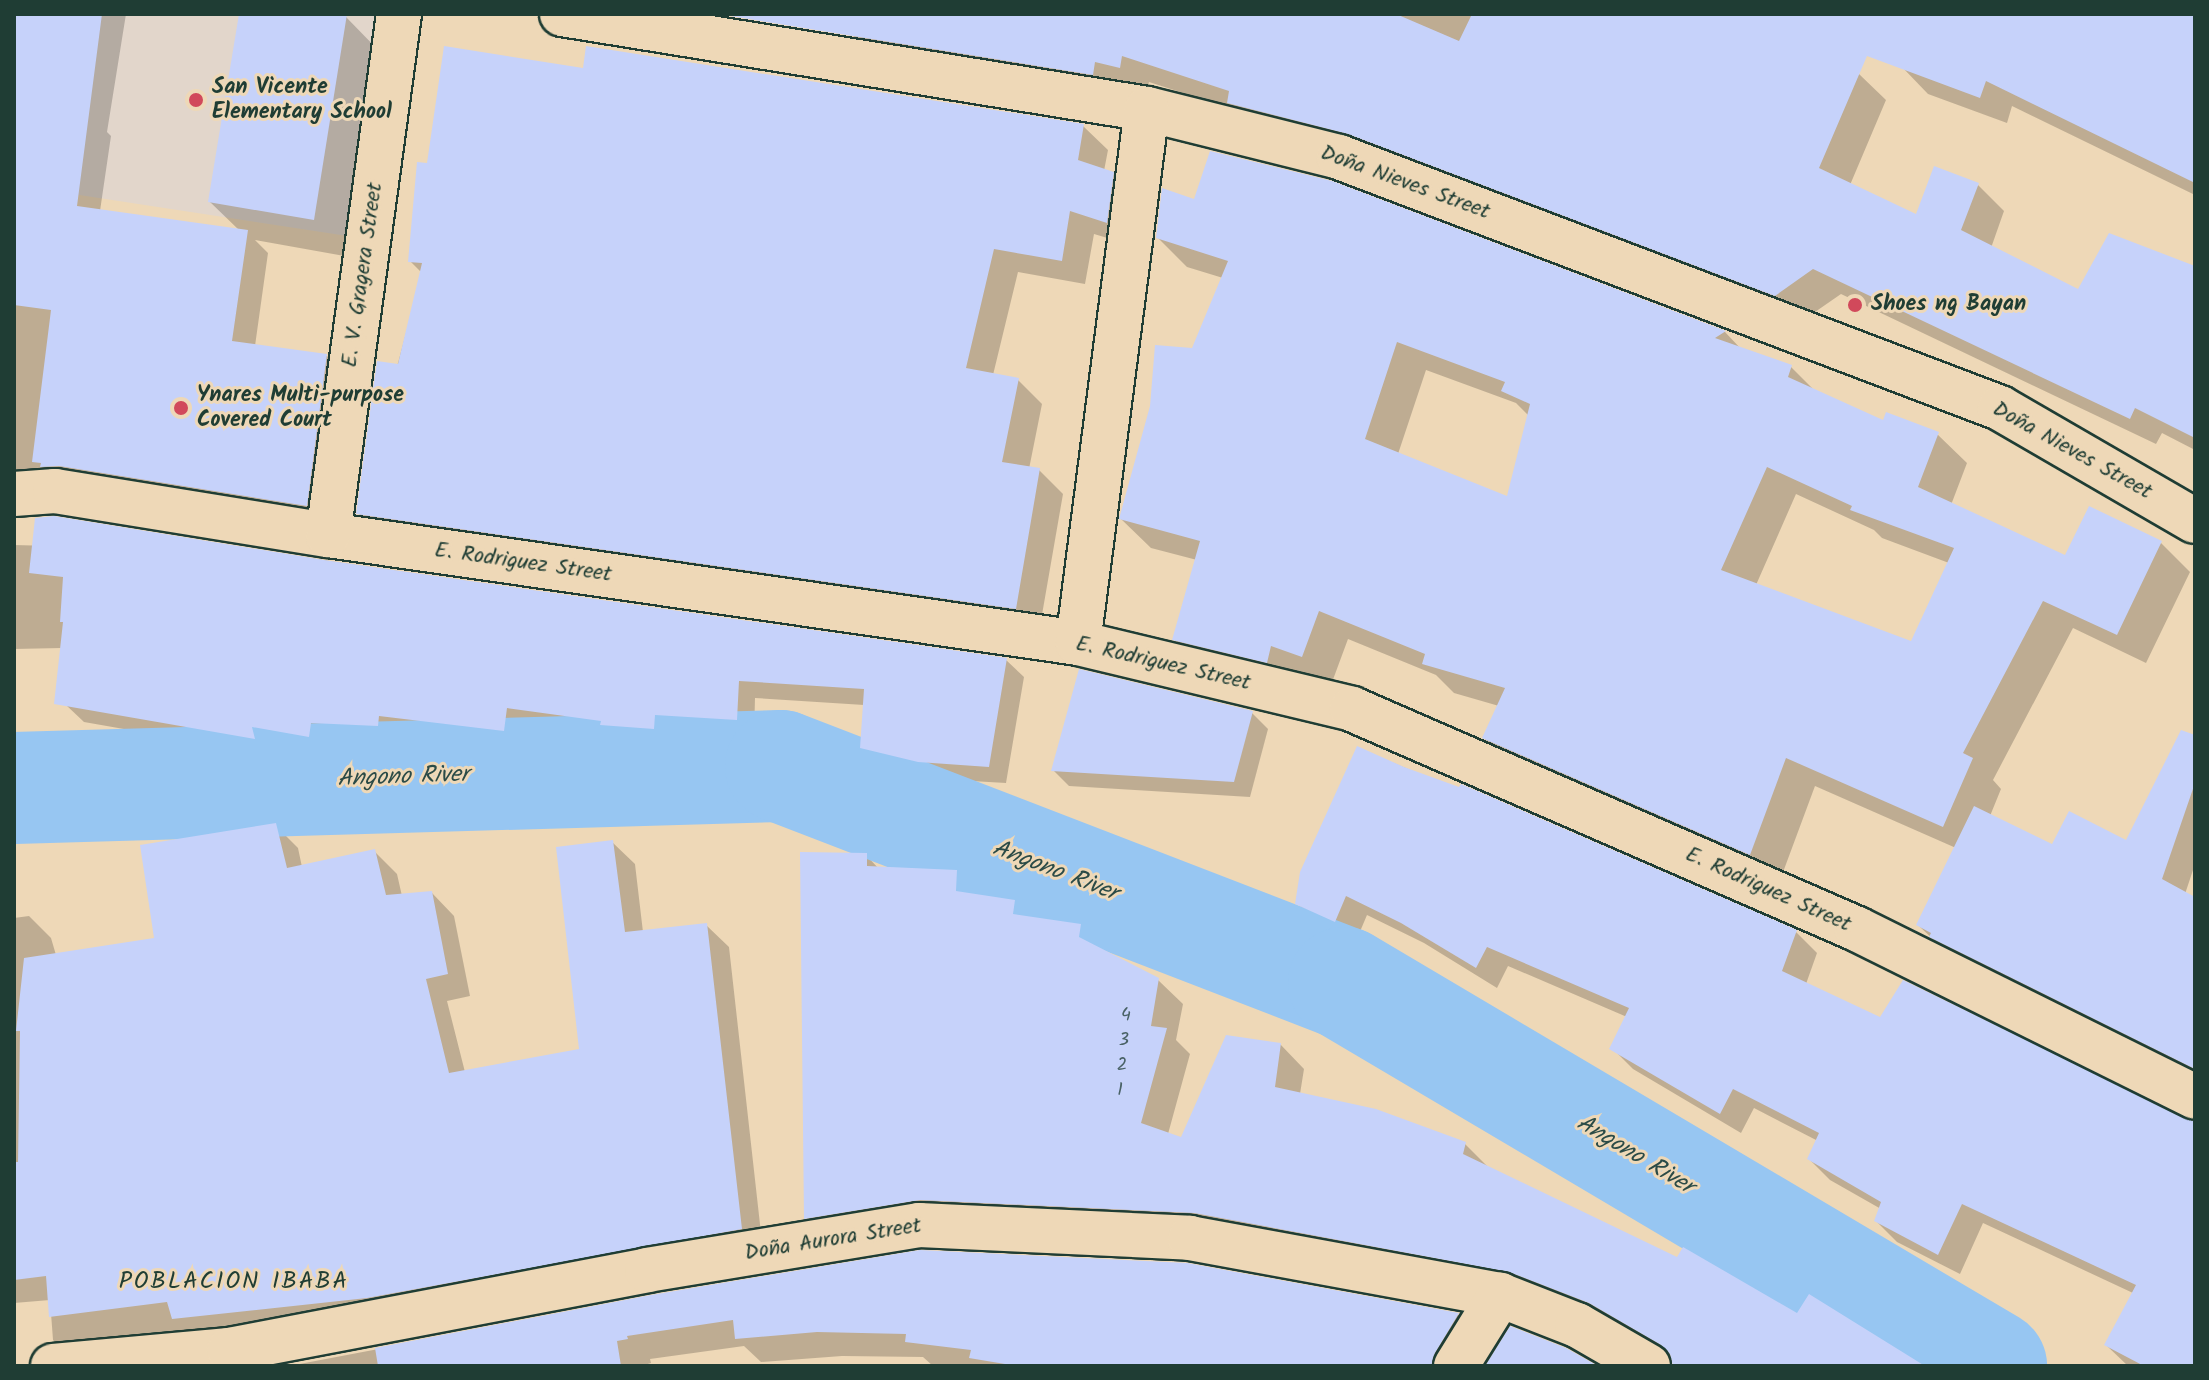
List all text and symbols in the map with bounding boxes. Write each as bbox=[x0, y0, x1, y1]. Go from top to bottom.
place label: San Vicente Elementary School bbox=[212, 74, 392, 126]
marker: San Vicente Elementary School bbox=[187, 91, 205, 109]
street label: Doña Nieves Street bbox=[1317, 140, 1493, 226]
street label: E. V. Gragera Street bbox=[337, 181, 389, 369]
place label: Shoes ng Bayan bbox=[1871, 292, 2026, 318]
marker: Shoes ng Bayan bbox=[1846, 296, 1864, 314]
place label: Ynares Multi-purpose Covered Court bbox=[197, 382, 404, 434]
street label: Doña Nieves Street bbox=[1988, 396, 2156, 506]
marker: Ynares Multi-purpose Covered Court bbox=[172, 399, 190, 417]
street label: E. Rodriguez Street bbox=[433, 538, 613, 588]
street label: E. Rodriguez Street bbox=[1073, 631, 1253, 697]
water label: Angono River bbox=[337, 760, 469, 794]
water label: Angono River bbox=[988, 834, 1122, 908]
street label: E. Rodriguez Street bbox=[1681, 842, 1855, 938]
house number: 4 bbox=[1121, 1005, 1131, 1027]
house number: 3 bbox=[1119, 1030, 1129, 1052]
house number: 2 bbox=[1117, 1055, 1127, 1077]
house number: 1 bbox=[1117, 1080, 1123, 1102]
water label: Angono River bbox=[1571, 1109, 1699, 1201]
street label: Doña Aurora Street bbox=[743, 1213, 923, 1267]
district label: POBLACION IBABA bbox=[119, 1268, 349, 1296]

